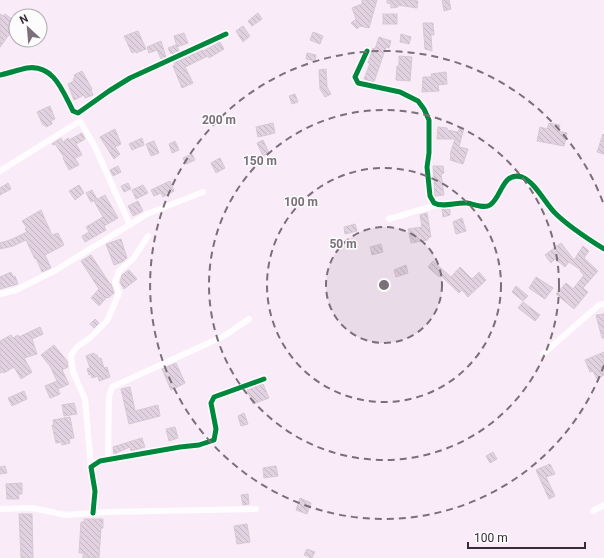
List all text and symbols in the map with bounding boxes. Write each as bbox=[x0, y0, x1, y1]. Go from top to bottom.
north arrow bbox=[8, 8, 48, 48]
text: N bbox=[17, 12, 30, 27]
text: 200 m bbox=[202, 113, 236, 127]
text: 150 m bbox=[243, 154, 277, 168]
text: 100 m bbox=[284, 195, 318, 209]
text: 50 m bbox=[329, 237, 357, 251]
centre of rings bbox=[377, 278, 391, 292]
scale bar bbox=[468, 524, 585, 550]
text: 100 m bbox=[474, 531, 508, 545]

